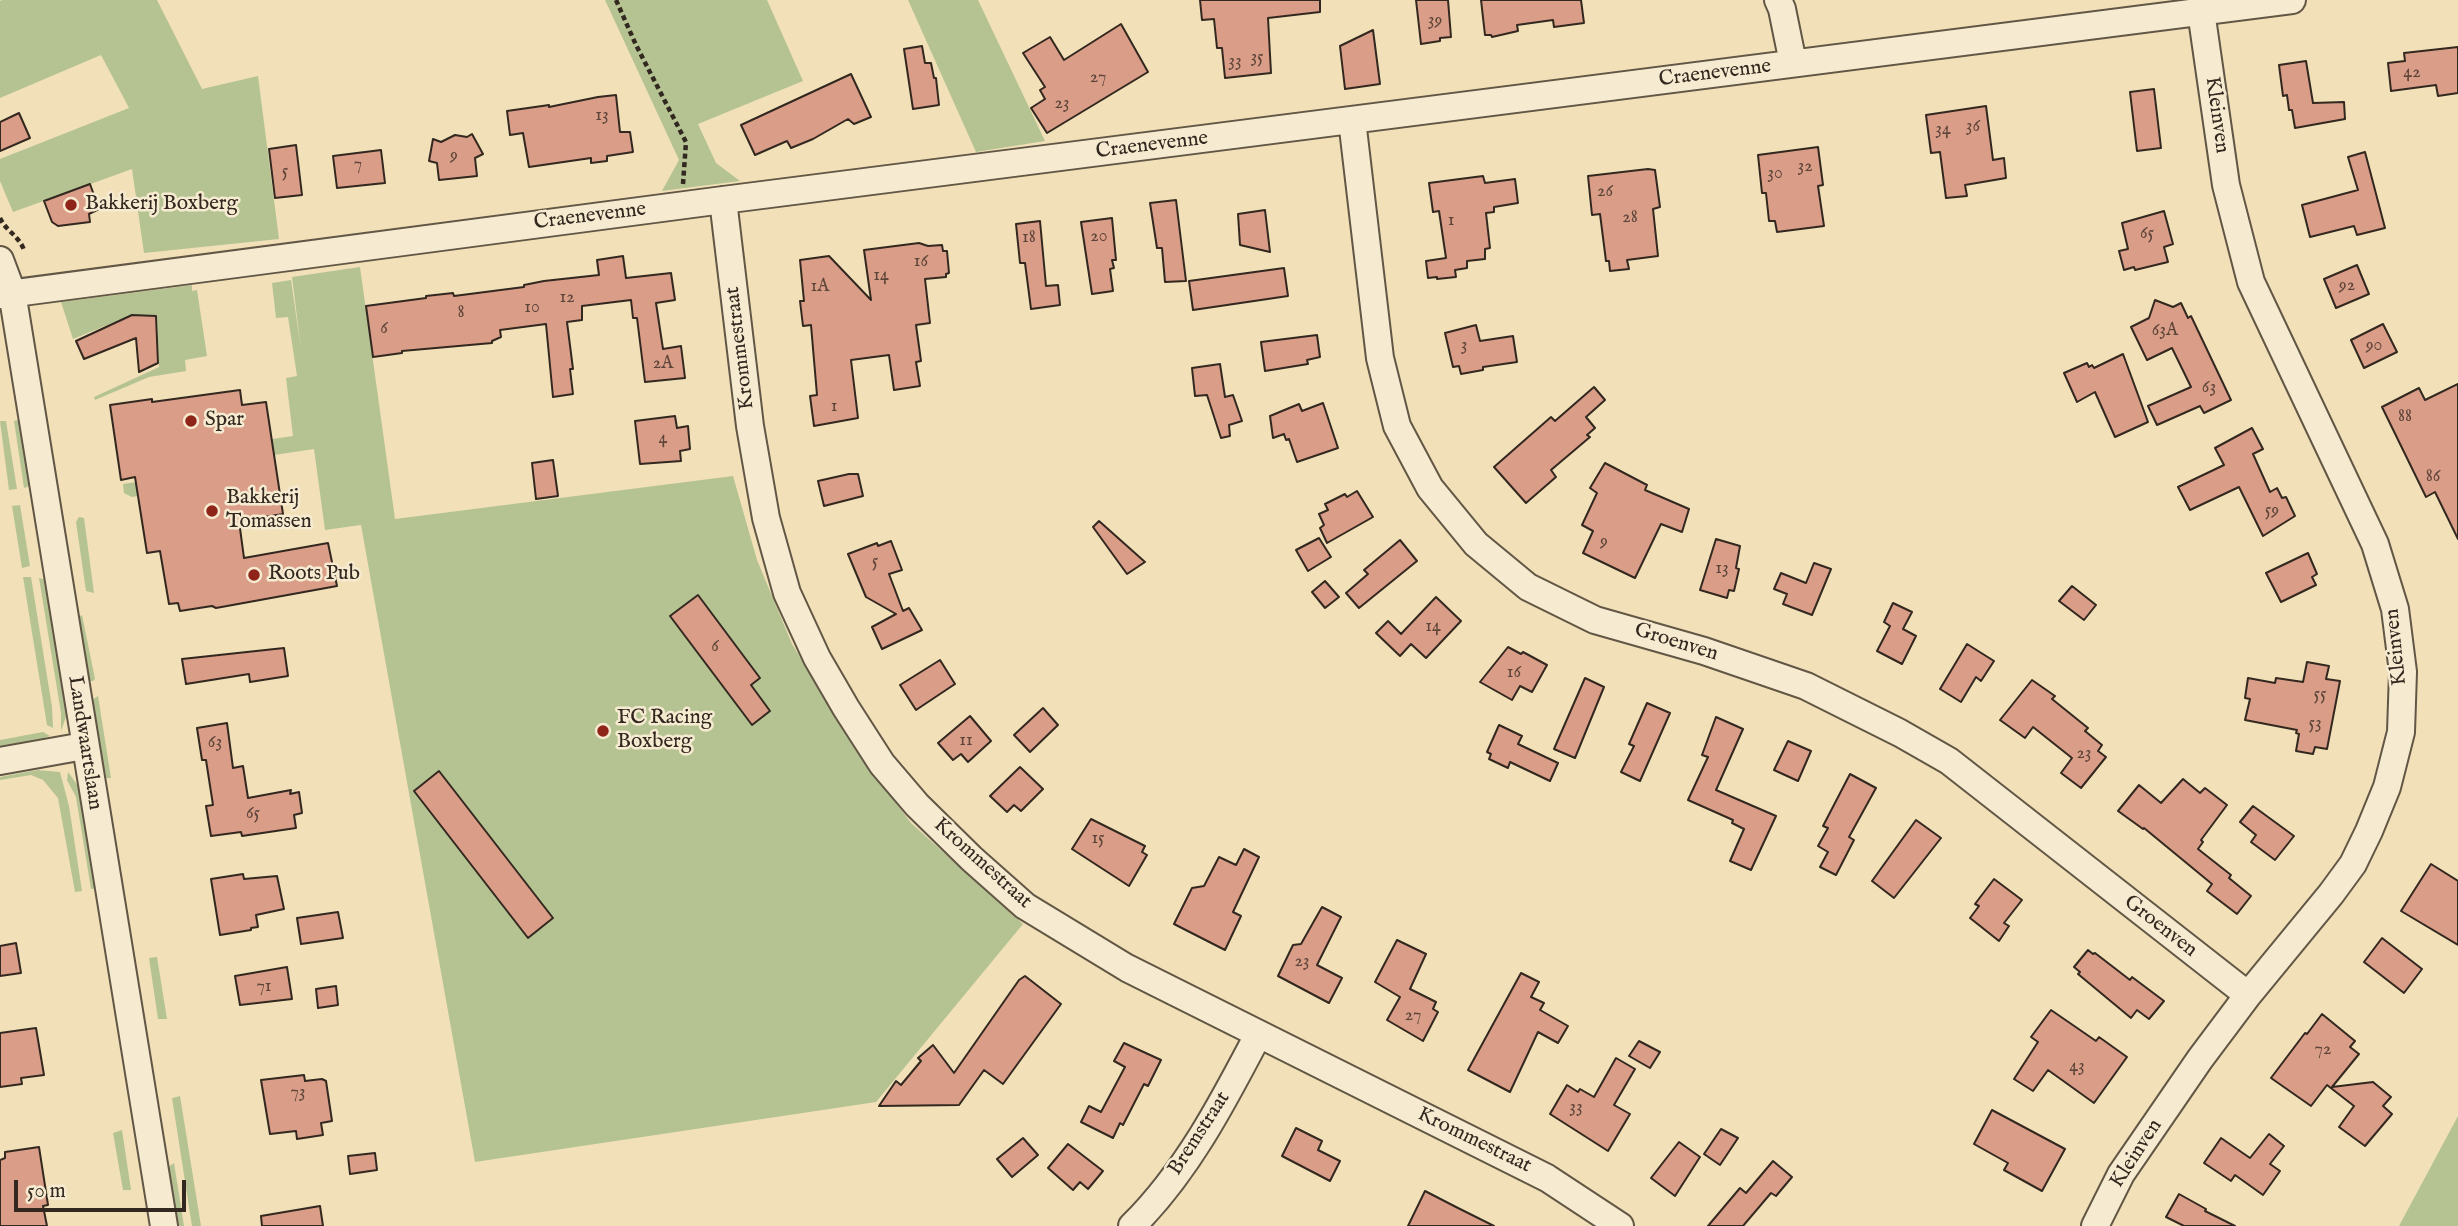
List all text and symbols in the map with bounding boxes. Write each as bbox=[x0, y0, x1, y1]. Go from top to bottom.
house number: 39 bbox=[1428, 10, 1442, 32]
house number: 35 bbox=[1250, 47, 1264, 69]
house number: 33 bbox=[1228, 51, 1242, 73]
street label: Craenevenne bbox=[1657, 55, 1773, 93]
house number: 42 bbox=[2403, 62, 2421, 84]
house number: 27 bbox=[1090, 67, 1106, 89]
street label: Kleinven bbox=[2198, 75, 2234, 155]
house number: 23 bbox=[1054, 93, 1070, 115]
house number: 13 bbox=[595, 105, 609, 127]
house number: 36 bbox=[1966, 116, 1980, 138]
house number: 34 bbox=[1935, 119, 1951, 141]
street label: Craenevenne bbox=[1094, 127, 1210, 165]
house number: 9 bbox=[450, 145, 458, 167]
house number: 7 bbox=[354, 154, 362, 176]
house number: 32 bbox=[1797, 156, 1813, 178]
house number: 5 bbox=[282, 161, 288, 183]
house number: 30 bbox=[1767, 163, 1783, 185]
house number: 26 bbox=[1597, 181, 1613, 203]
place label: Bakkerij Boxberg bbox=[85, 192, 238, 218]
marker: Bakkerij Boxberg bbox=[63, 197, 79, 213]
street label: Craenevenne bbox=[532, 198, 648, 236]
house number: 28 bbox=[1622, 207, 1638, 229]
house number: 1 bbox=[1448, 210, 1454, 232]
house number: 65 bbox=[2140, 223, 2154, 245]
house number: 20 bbox=[1090, 226, 1108, 248]
house number: 18 bbox=[1022, 227, 1036, 249]
house number: 16 bbox=[914, 251, 928, 273]
house number: 14 bbox=[873, 265, 889, 287]
house number: 92 bbox=[2339, 275, 2355, 297]
house number: 1A bbox=[811, 276, 829, 298]
street label: Krommestraat bbox=[721, 285, 761, 411]
house number: 12 bbox=[559, 287, 575, 309]
house number: 10 bbox=[524, 297, 540, 319]
house number: 8 bbox=[457, 302, 465, 324]
house number: 6 bbox=[380, 318, 388, 340]
house number: 63A bbox=[2152, 320, 2178, 342]
house number: 3 bbox=[1461, 335, 1467, 357]
house number: 90 bbox=[2366, 335, 2382, 357]
house number: 2A bbox=[653, 353, 673, 375]
house number: 63 bbox=[2202, 377, 2216, 399]
house number: 1 bbox=[831, 396, 837, 418]
house number: 88 bbox=[2398, 406, 2412, 428]
place label: Spar bbox=[205, 408, 244, 434]
marker: Spar bbox=[183, 413, 199, 429]
house number: 4 bbox=[659, 428, 667, 450]
house number: 86 bbox=[2426, 466, 2440, 488]
place label: Bakkerij Tomassen bbox=[226, 486, 312, 536]
house number: 59 bbox=[2265, 500, 2279, 522]
marker: Bakkerij Tomassen bbox=[204, 503, 220, 519]
house number: 9 bbox=[1600, 531, 1608, 553]
house number: 5 bbox=[872, 551, 878, 573]
house number: 13 bbox=[1715, 558, 1729, 580]
place label: Roots Pub bbox=[268, 562, 360, 588]
marker: Roots Pub bbox=[246, 567, 262, 583]
street label: Kleinven bbox=[2380, 607, 2414, 687]
house number: 14 bbox=[1425, 616, 1441, 638]
street label: Groenven bbox=[1631, 618, 1721, 668]
house number: 6 bbox=[711, 636, 719, 658]
house number: 16 bbox=[1507, 662, 1521, 684]
street label: Landwaartslaan bbox=[61, 674, 107, 812]
house number: 55 bbox=[2313, 684, 2327, 706]
place label: FC Racing Boxberg bbox=[617, 706, 712, 756]
house number: 53 bbox=[2308, 713, 2322, 735]
marker: FC Racing Boxberg bbox=[595, 723, 611, 739]
house number: 11 bbox=[959, 730, 973, 752]
house number: 63 bbox=[208, 732, 222, 754]
house number: 23 bbox=[2076, 743, 2092, 765]
house number: 65 bbox=[246, 803, 260, 825]
street label: Krommestraat bbox=[928, 813, 1036, 915]
house number: 15 bbox=[1091, 828, 1105, 850]
street label: Groenven bbox=[2118, 890, 2202, 964]
house number: 23 bbox=[1294, 951, 1310, 973]
house number: 71 bbox=[256, 976, 272, 998]
house number: 27 bbox=[1405, 1005, 1421, 1027]
house number: 72 bbox=[2315, 1039, 2331, 1061]
house number: 43 bbox=[2069, 1056, 2085, 1078]
house number: 73 bbox=[290, 1082, 306, 1104]
street label: Bremstraat bbox=[1164, 1087, 1236, 1181]
house number: 33 bbox=[1569, 1097, 1583, 1119]
street label: Krommestraat bbox=[1413, 1103, 1535, 1179]
street label: Kleinven bbox=[2105, 1115, 2169, 1193]
scale bar bbox=[18, 1166, 189, 1210]
text: 50 m bbox=[27, 1178, 66, 1205]

